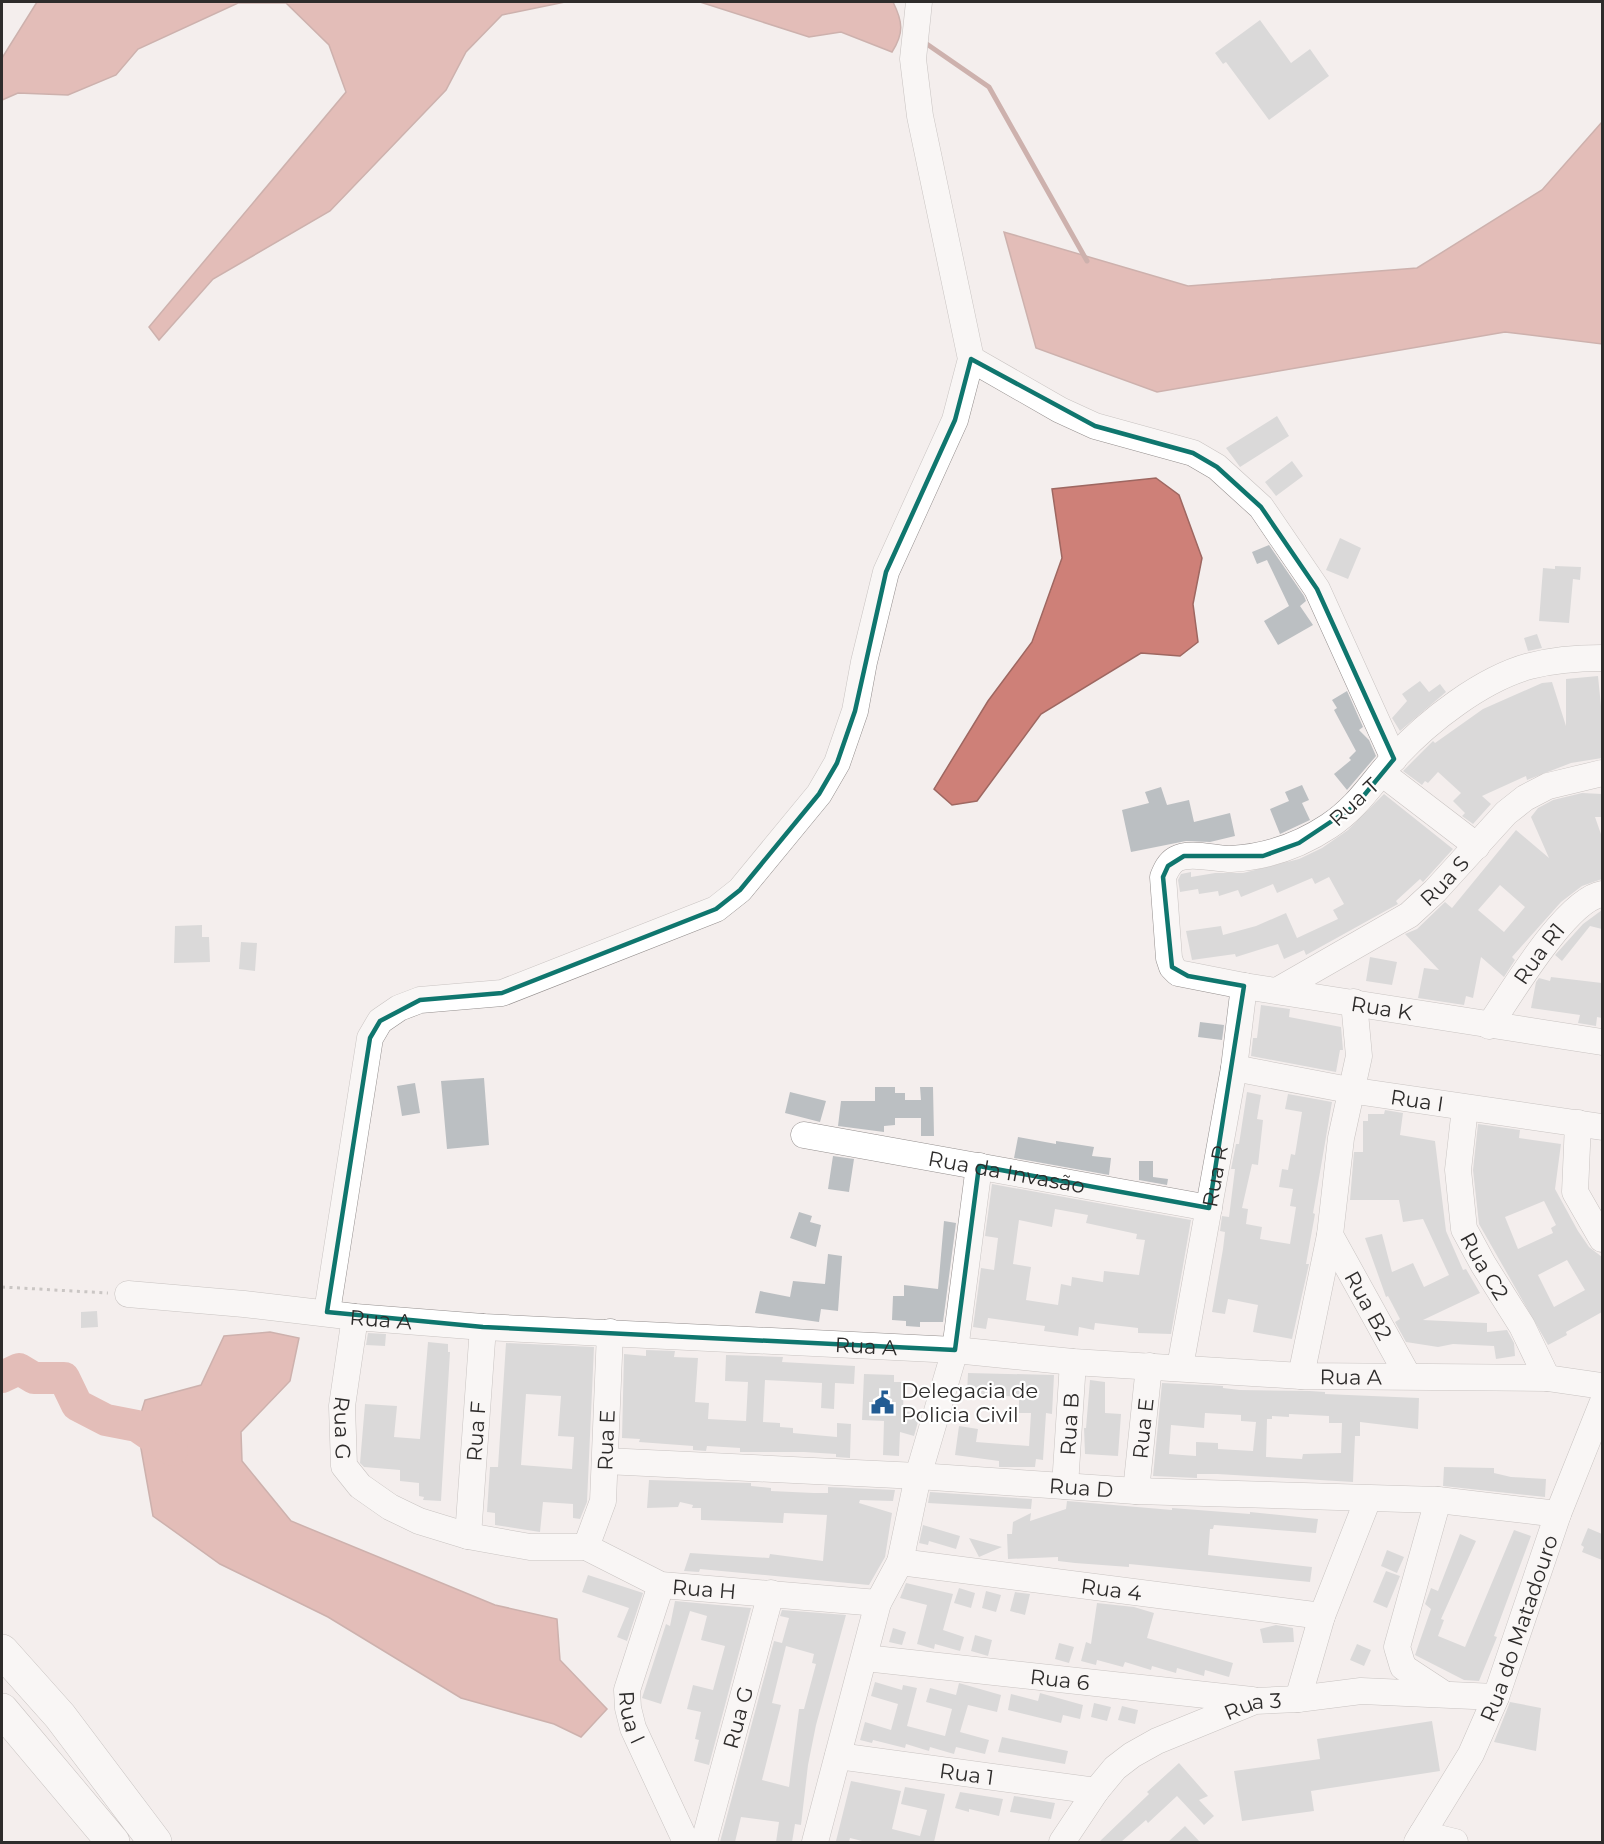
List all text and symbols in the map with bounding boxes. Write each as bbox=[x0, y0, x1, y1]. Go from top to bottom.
street label: Rua T bbox=[1324, 773, 1384, 831]
street label: Rua S bbox=[1415, 850, 1474, 911]
street label: Rua R1 bbox=[1508, 917, 1569, 989]
street label: Rua K bbox=[1349, 990, 1415, 1025]
street label: Rua I bbox=[1389, 1084, 1445, 1116]
street label: Rua R bbox=[1197, 1143, 1232, 1209]
street label: Rua da Invasão bbox=[926, 1145, 1087, 1198]
street label: Rua C2 bbox=[1456, 1228, 1515, 1304]
street label: Rua B2 bbox=[1340, 1266, 1398, 1344]
street label: Rua A bbox=[349, 1304, 414, 1334]
street label: Rua A bbox=[834, 1332, 899, 1360]
street label: Rua A bbox=[1320, 1364, 1383, 1389]
place label: Delegacia de Policia Civil bbox=[901, 1378, 1038, 1427]
public building icon: Delegacia de Policia Civil bbox=[870, 1389, 896, 1415]
street label: Rua B bbox=[1054, 1392, 1083, 1456]
street label: Rua G bbox=[329, 1395, 356, 1460]
street label: Rua E bbox=[1127, 1397, 1158, 1460]
street label: Rua F bbox=[461, 1400, 490, 1462]
street label: Rua E bbox=[592, 1409, 619, 1471]
street label: Rua D bbox=[1048, 1473, 1114, 1502]
street label: Rua do Matadouro bbox=[1474, 1532, 1563, 1725]
street label: Rua H bbox=[671, 1573, 737, 1604]
street label: Rua 4 bbox=[1079, 1573, 1143, 1605]
street label: Rua 6 bbox=[1029, 1663, 1091, 1695]
street label: Rua G bbox=[717, 1684, 758, 1751]
street label: Rua 3 bbox=[1220, 1687, 1282, 1725]
street label: Rua I bbox=[615, 1690, 651, 1748]
street label: Rua 1 bbox=[938, 1757, 996, 1790]

